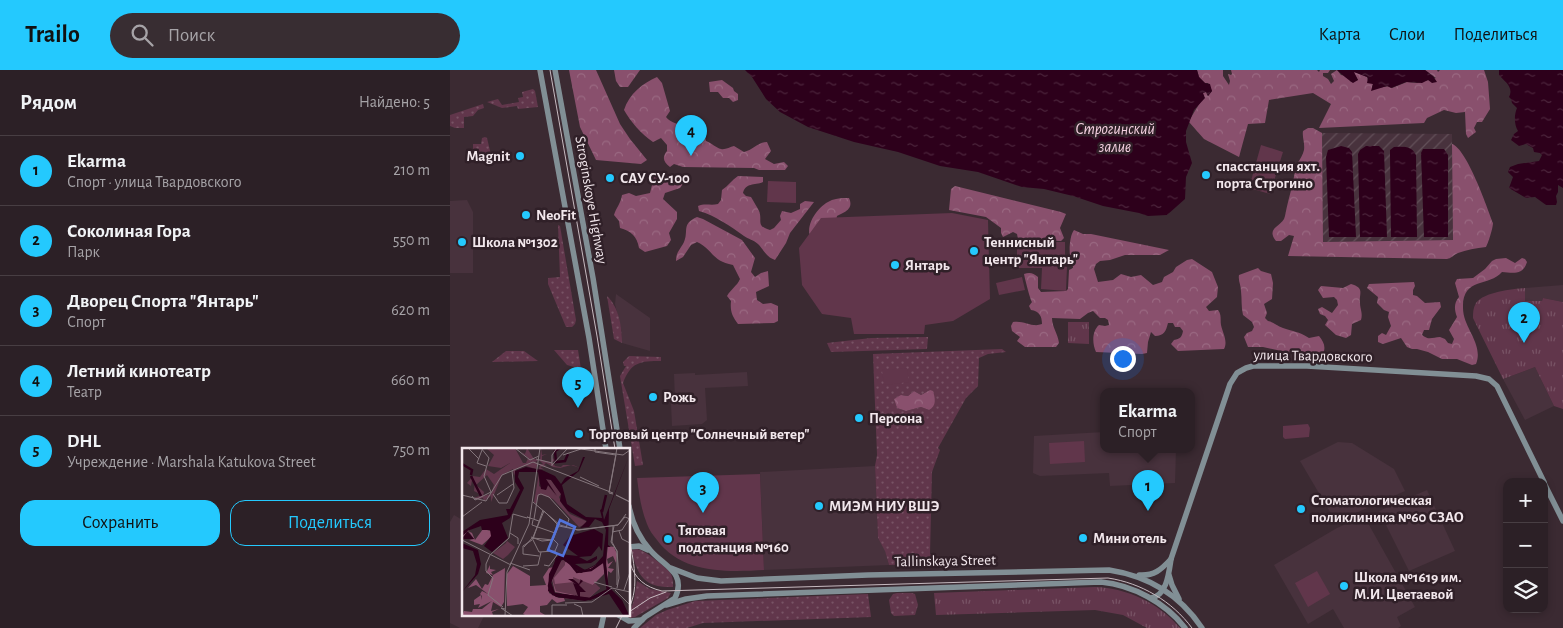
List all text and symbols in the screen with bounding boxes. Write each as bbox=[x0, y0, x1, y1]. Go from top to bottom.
search box bbox=[110, 13, 460, 58]
icon: search bbox=[128, 21, 156, 49]
text: Trailo bbox=[25, 23, 80, 47]
text: Поиск bbox=[168, 26, 215, 45]
text: Карта bbox=[1319, 26, 1361, 44]
text: Слои bbox=[1389, 26, 1425, 44]
text: Поделиться bbox=[1453, 26, 1538, 44]
text: Рядом bbox=[20, 92, 77, 113]
text: Найдено: 5 bbox=[359, 94, 430, 110]
pin: 4 bbox=[675, 115, 707, 156]
water label: Строгинский залив bbox=[1075, 121, 1155, 155]
street label: Stroginskoye Highway bbox=[572, 135, 610, 266]
place label: Magnit bbox=[467, 149, 510, 164]
marker: Magnit bbox=[514, 150, 526, 162]
text: Ekarma bbox=[67, 152, 126, 171]
place label: спасстанция яхт. порта Строгино bbox=[1216, 159, 1320, 191]
text: 1 bbox=[33, 162, 39, 178]
text: 210 m bbox=[393, 162, 430, 178]
marker: спасстанция яхт. порта Строгино bbox=[1200, 169, 1212, 181]
place label: САУ СУ-100 bbox=[620, 171, 690, 186]
marker: САУ СУ-100 bbox=[604, 172, 616, 184]
text: Спорт · улица Твардовского bbox=[67, 174, 241, 190]
place label: NeoFit bbox=[536, 208, 576, 223]
marker: NeoFit bbox=[520, 209, 532, 221]
text: Соколиная Гора bbox=[67, 222, 191, 241]
text: 2 bbox=[32, 232, 40, 248]
text: 550 m bbox=[393, 232, 430, 248]
place label: Школа №1302 bbox=[472, 235, 558, 250]
place label: Теннисный центр "Янтарь" bbox=[984, 235, 1078, 267]
marker: Школа №1302 bbox=[456, 236, 468, 248]
text: Парк bbox=[67, 244, 100, 260]
marker: Теннисный центр "Янтарь" bbox=[968, 245, 980, 257]
place label: Янтарь bbox=[905, 258, 950, 273]
marker: Янтарь bbox=[889, 259, 901, 271]
text: Дворец Спорта "Янтарь" bbox=[67, 292, 259, 311]
text: 3 bbox=[33, 302, 39, 318]
text: 620 m bbox=[391, 302, 430, 318]
pin: 2 bbox=[1508, 302, 1540, 343]
text: Спорт bbox=[67, 314, 106, 330]
your location bbox=[1110, 346, 1136, 372]
street label: улица Твардовского bbox=[1252, 347, 1373, 365]
text: Летний кинотеатр bbox=[67, 362, 211, 381]
pin: 5 bbox=[562, 367, 594, 408]
text: 4 bbox=[32, 372, 40, 388]
text: 660 m bbox=[391, 372, 430, 388]
text: Театр bbox=[67, 384, 102, 400]
popup bbox=[1100, 388, 1195, 453]
place label: Рожь bbox=[663, 390, 696, 405]
marker: Рожь bbox=[647, 391, 659, 403]
text: Ekarma bbox=[1118, 402, 1177, 421]
place label: Персона bbox=[869, 411, 922, 426]
marker: Персона bbox=[853, 412, 865, 424]
text: Спорт bbox=[1118, 424, 1156, 440]
place label: Торговый центр "Солнечный ветер" bbox=[589, 427, 810, 442]
marker: Торговый центр "Солнечный ветер" bbox=[573, 428, 585, 440]
text: DHL bbox=[67, 432, 101, 451]
text: 5 bbox=[33, 442, 39, 458]
text: 750 m bbox=[393, 442, 430, 458]
inset map bbox=[462, 448, 630, 616]
text: Учреждение · Marshala Katukova Street bbox=[67, 454, 316, 470]
pin: 1 bbox=[1132, 470, 1164, 511]
pin: 3 bbox=[687, 472, 719, 513]
map controls bbox=[1503, 478, 1548, 613]
button: + bbox=[1503, 478, 1548, 523]
place label: Стоматологическая поликлиника №60 СЗАО bbox=[1311, 493, 1464, 525]
place label: МИЭМ НИУ ВШЭ bbox=[829, 499, 940, 514]
button: Сохранить bbox=[20, 500, 220, 546]
button: Поделиться bbox=[230, 500, 430, 546]
marker: МИЭМ НИУ ВШЭ bbox=[813, 500, 825, 512]
marker: Стоматологическая поликлиника №60 СЗАО bbox=[1295, 503, 1307, 515]
place label: Тяговая подстанция №160 bbox=[678, 523, 789, 555]
button: − bbox=[1503, 523, 1548, 568]
place label: Мини отель bbox=[1093, 531, 1167, 546]
marker: Мини отель bbox=[1077, 532, 1089, 544]
marker: Тяговая подстанция №160 bbox=[662, 533, 674, 545]
street label: Tallinskaya Street bbox=[894, 553, 996, 569]
button: layers bbox=[1503, 568, 1548, 613]
place label: Школа №1619 им. М.И. Цветаевой bbox=[1354, 570, 1462, 602]
marker: Школа №1619 им. М.И. Цветаевой bbox=[1338, 580, 1350, 592]

